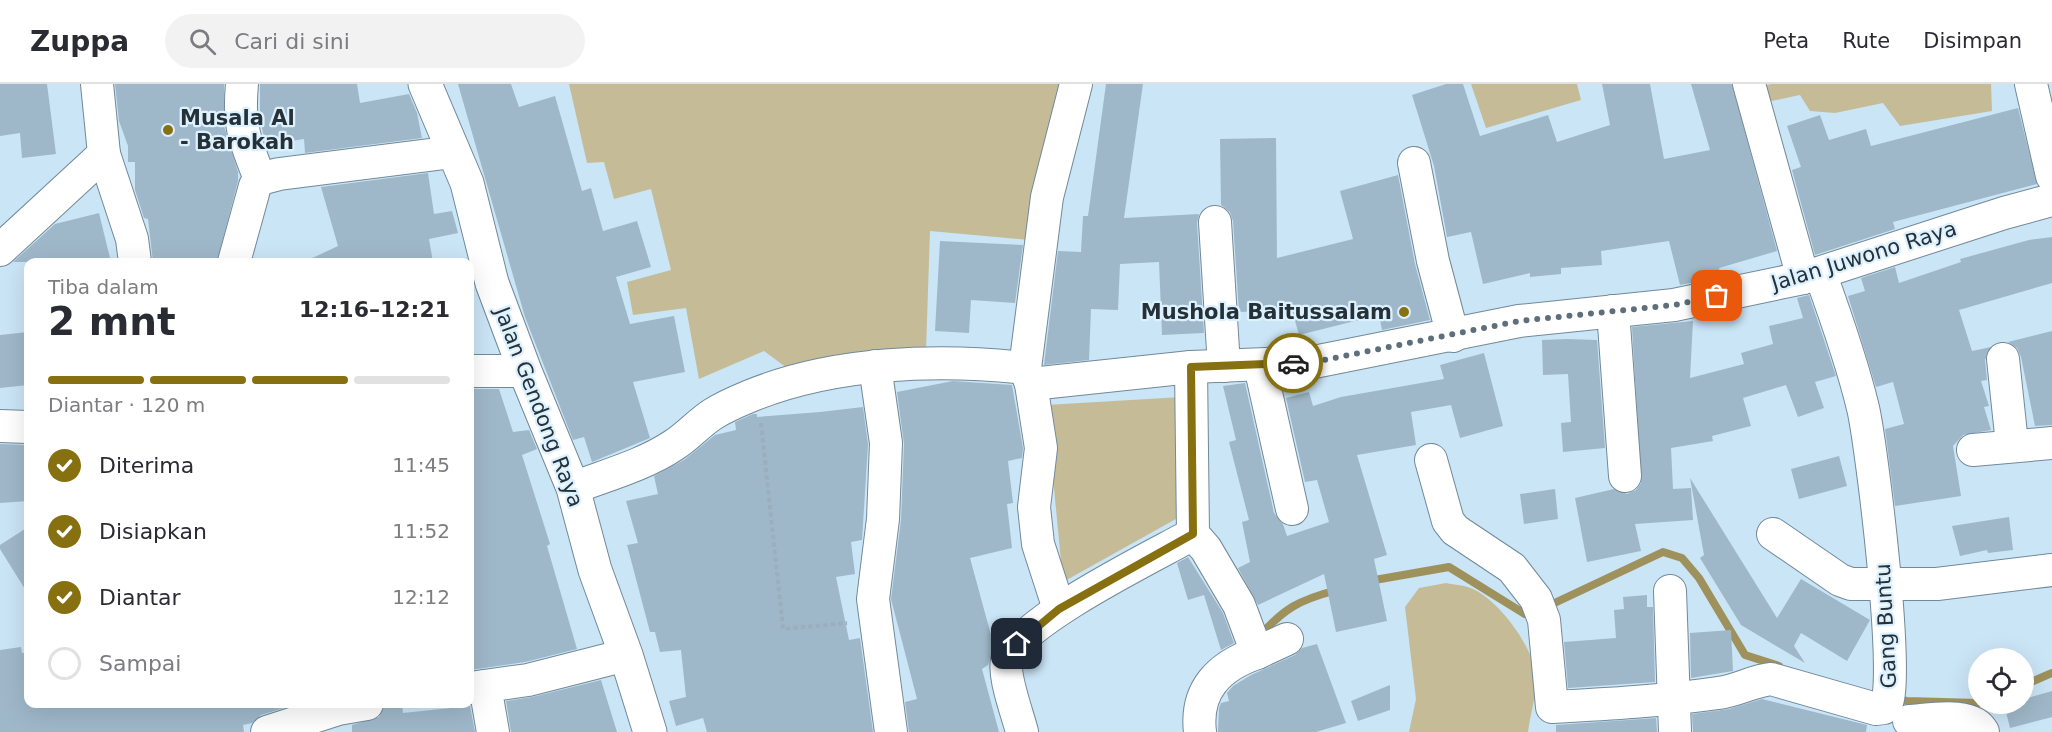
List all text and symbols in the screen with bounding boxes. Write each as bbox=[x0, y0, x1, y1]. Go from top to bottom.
search box bbox=[165, 14, 585, 68]
text: Zuppa bbox=[30, 25, 129, 58]
icon: search bbox=[186, 25, 219, 58]
text: Cari di sini bbox=[234, 29, 350, 54]
text: Peta bbox=[1763, 29, 1809, 53]
text: Rute bbox=[1842, 29, 1890, 53]
text: Disimpan bbox=[1923, 29, 2022, 53]
place label: Musala Al - Barokah bbox=[180, 106, 295, 154]
marker: Musala Al - Barokah bbox=[161, 123, 175, 137]
street label: Jalan Juwono Raya bbox=[1767, 216, 1960, 296]
pin bbox=[1691, 270, 1742, 321]
text: Tiba dalam bbox=[48, 275, 159, 299]
icon: bag bbox=[1700, 279, 1733, 312]
text: 12:16–12:21 bbox=[299, 297, 450, 322]
text: 2 mnt bbox=[48, 299, 176, 344]
place label: Mushola Baitussalam bbox=[1141, 300, 1392, 324]
street label: Jalan Gendong Raya bbox=[489, 302, 588, 510]
marker: Mushola Baitussalam bbox=[1397, 305, 1411, 319]
courier bbox=[1263, 333, 1323, 393]
icon: car bbox=[1277, 347, 1310, 380]
text: Diantar · 120 m bbox=[48, 393, 205, 417]
icon: check bbox=[48, 449, 81, 482]
text: Diterima bbox=[99, 453, 194, 478]
text: 11:45 bbox=[392, 453, 450, 477]
icon: check bbox=[48, 515, 81, 548]
text: Disiapkan bbox=[99, 519, 207, 544]
text: 11:52 bbox=[392, 519, 450, 543]
street label: Gang Buntu bbox=[1871, 563, 1901, 689]
icon: check bbox=[48, 581, 81, 614]
text: Diantar bbox=[99, 585, 181, 610]
text: 12:12 bbox=[392, 585, 450, 609]
pin bbox=[991, 618, 1042, 669]
icon: home bbox=[1000, 627, 1033, 660]
map controls bbox=[1968, 648, 2034, 714]
button: locate bbox=[1968, 648, 2034, 714]
text: Sampai bbox=[99, 651, 181, 676]

